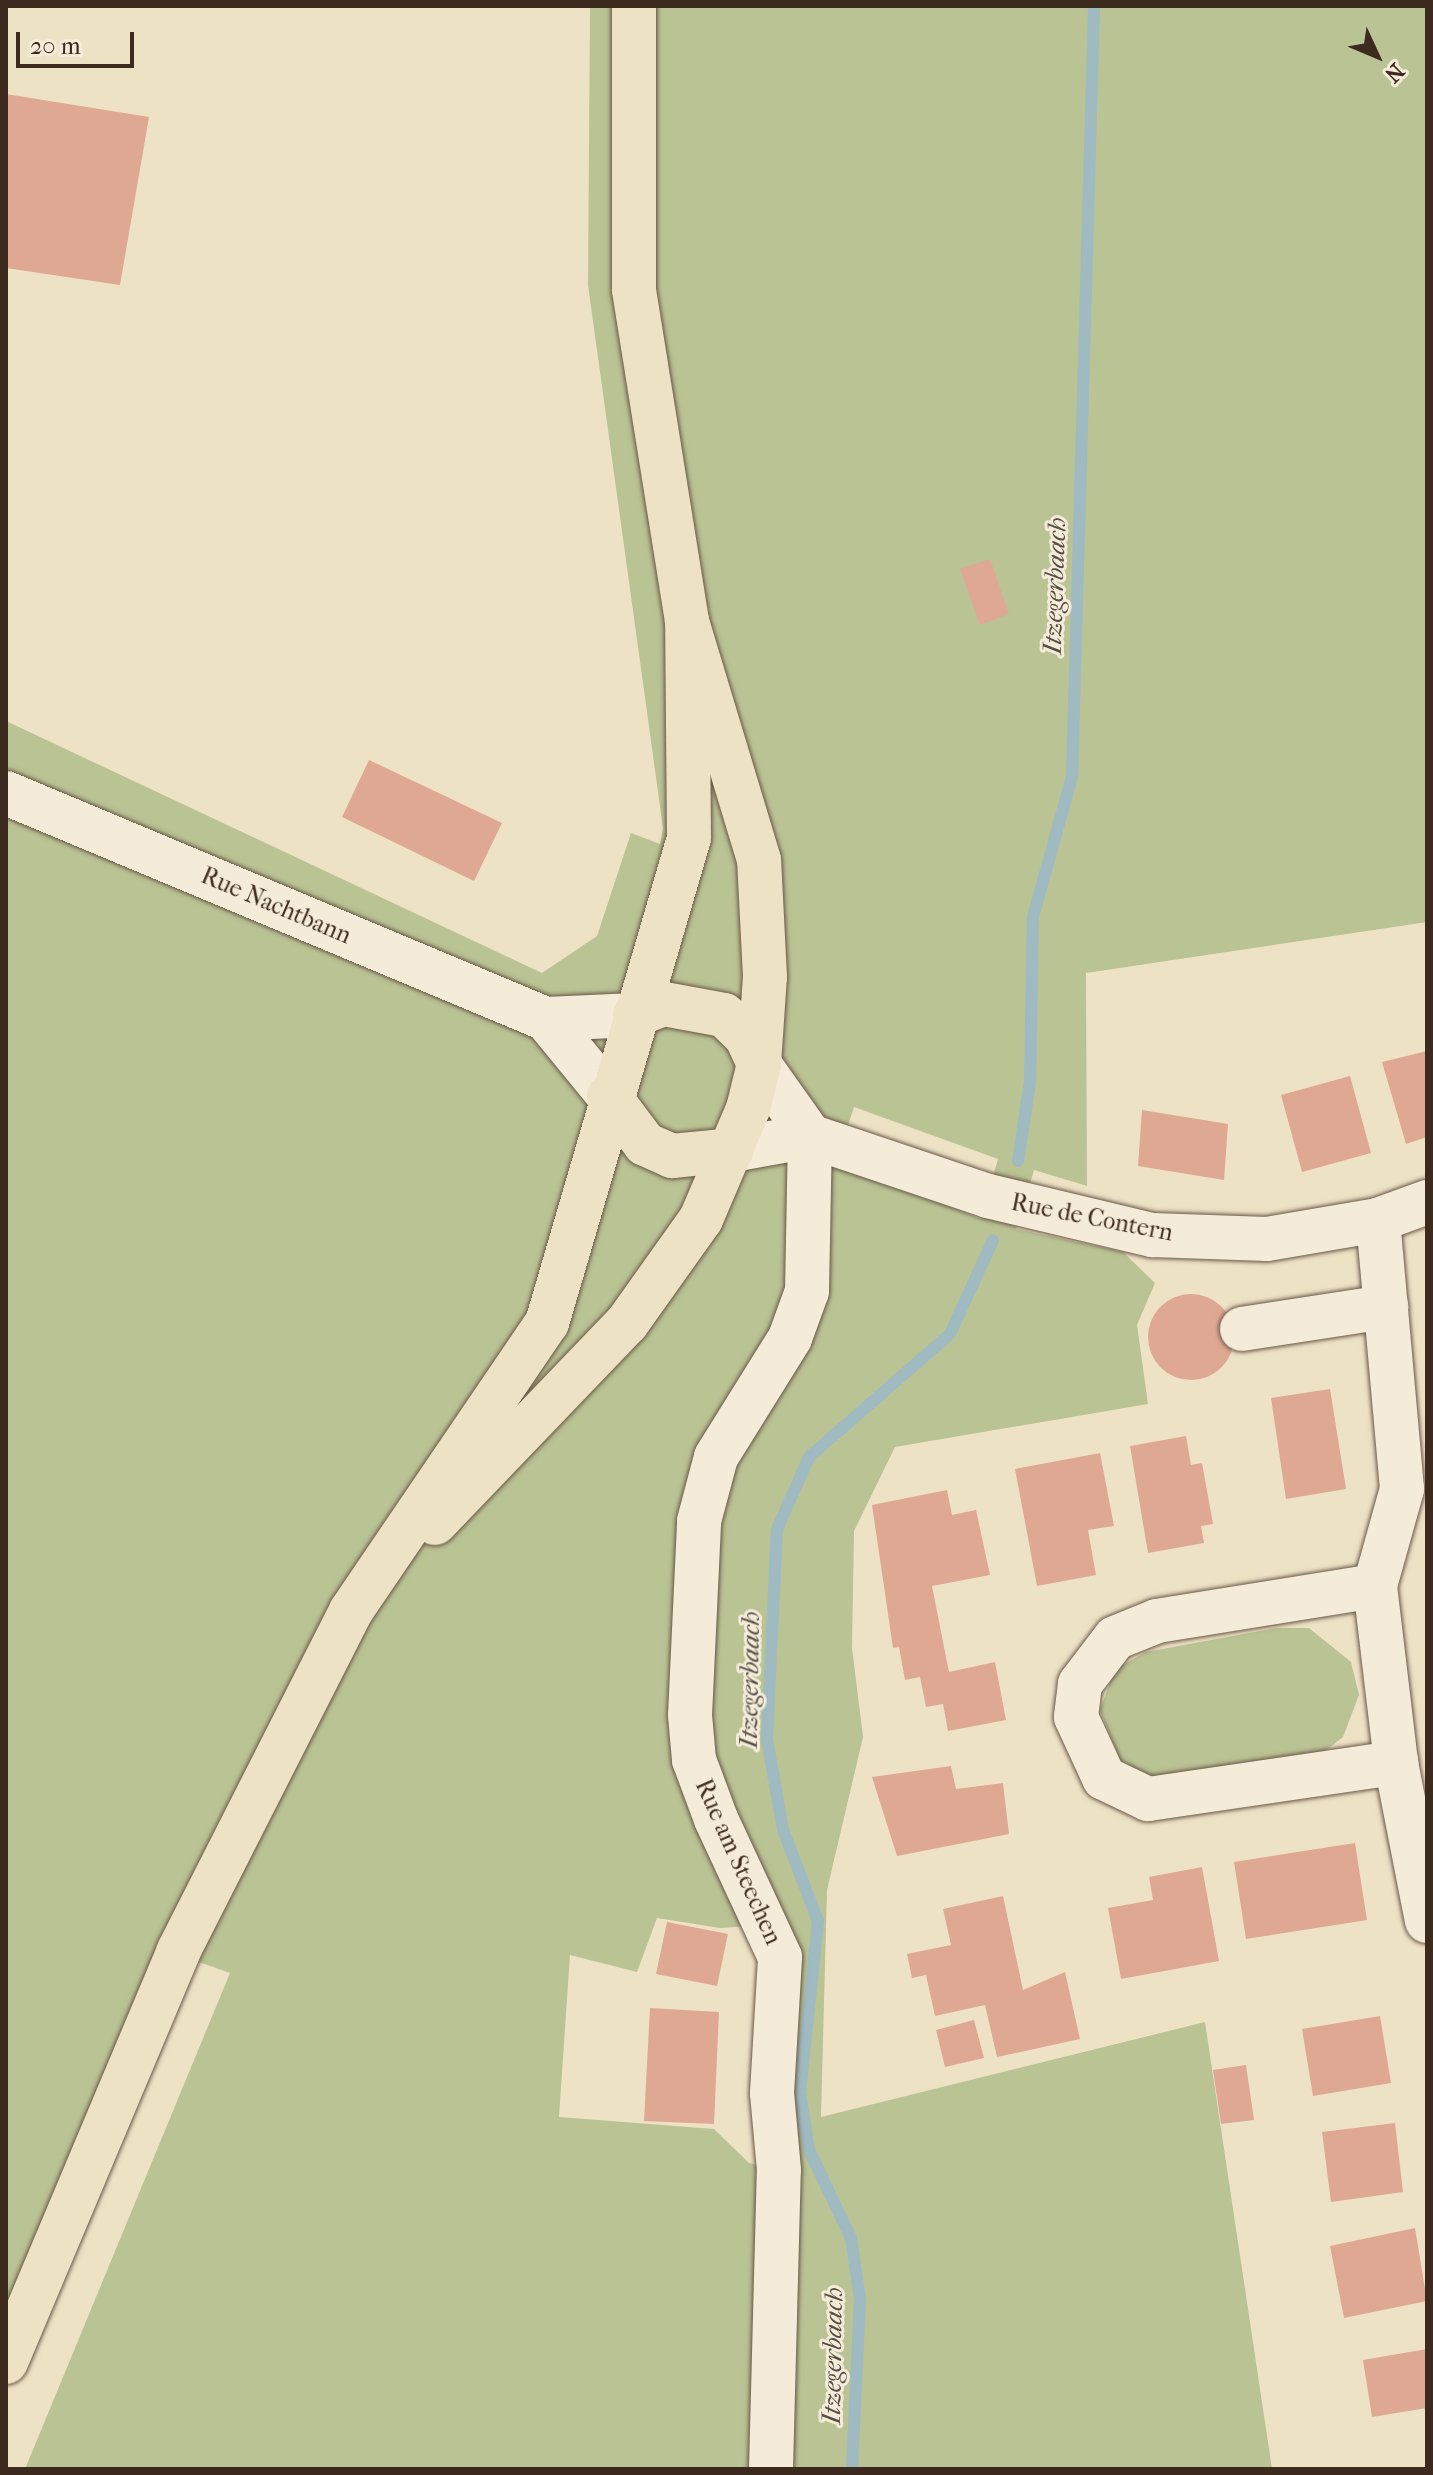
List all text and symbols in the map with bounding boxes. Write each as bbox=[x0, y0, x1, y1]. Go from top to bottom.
scale bar bbox=[20, 16, 138, 66]
north arrow bbox=[1337, 16, 1417, 96]
text: 20 m bbox=[30, 32, 81, 60]
text: N bbox=[1379, 58, 1409, 88]
water label: Itzegerbaach bbox=[1037, 517, 1073, 655]
street label: Rue Nachtbann bbox=[197, 861, 355, 951]
street label: Rue de Contern bbox=[1009, 1188, 1175, 1248]
water label: Itzegerbaach bbox=[733, 1611, 767, 1749]
street label: Rue am Steechen bbox=[689, 1775, 787, 1949]
water label: Itzegerbaach bbox=[816, 2287, 850, 2425]

